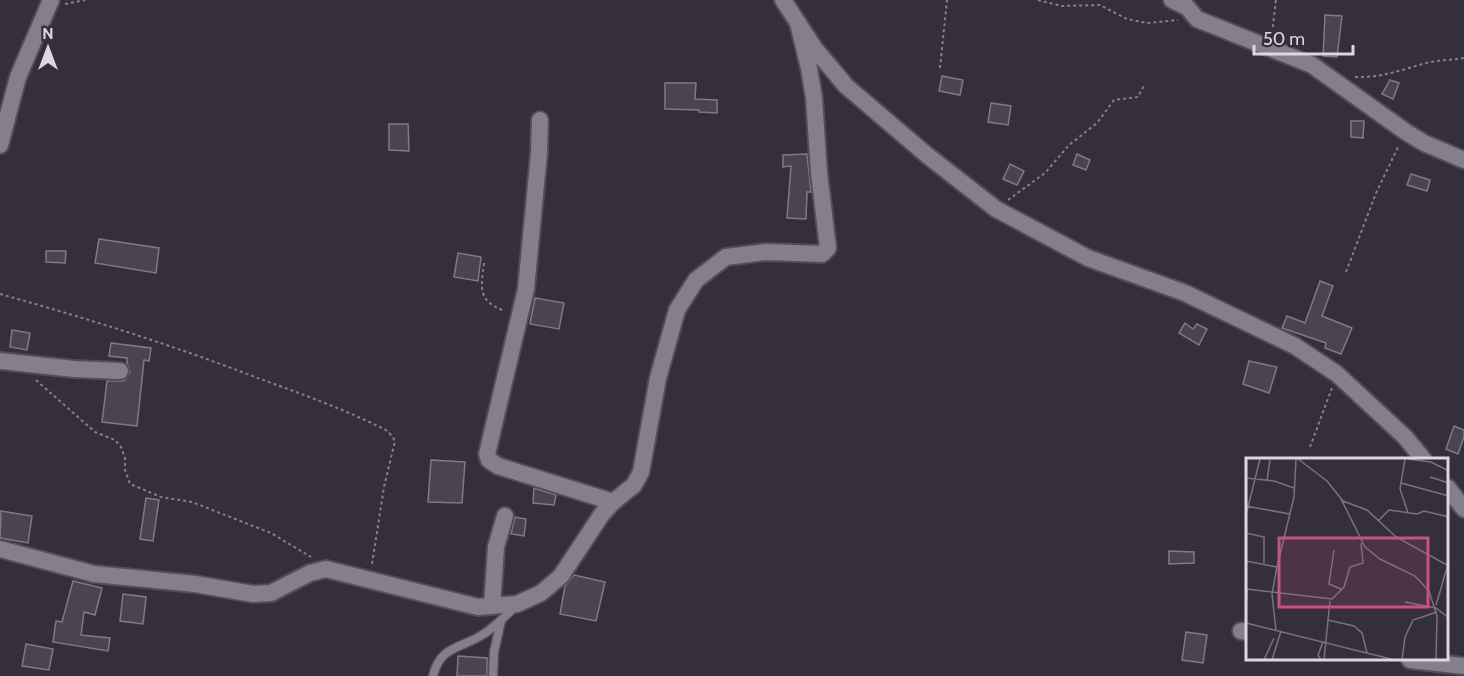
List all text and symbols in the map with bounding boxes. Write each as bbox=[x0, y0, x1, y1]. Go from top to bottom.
north arrow bbox=[18, 18, 78, 78]
scale bar bbox=[1254, 18, 1353, 56]
text: N bbox=[42, 24, 54, 43]
text: 50 m bbox=[1263, 28, 1305, 50]
inset map bbox=[1246, 458, 1449, 661]

